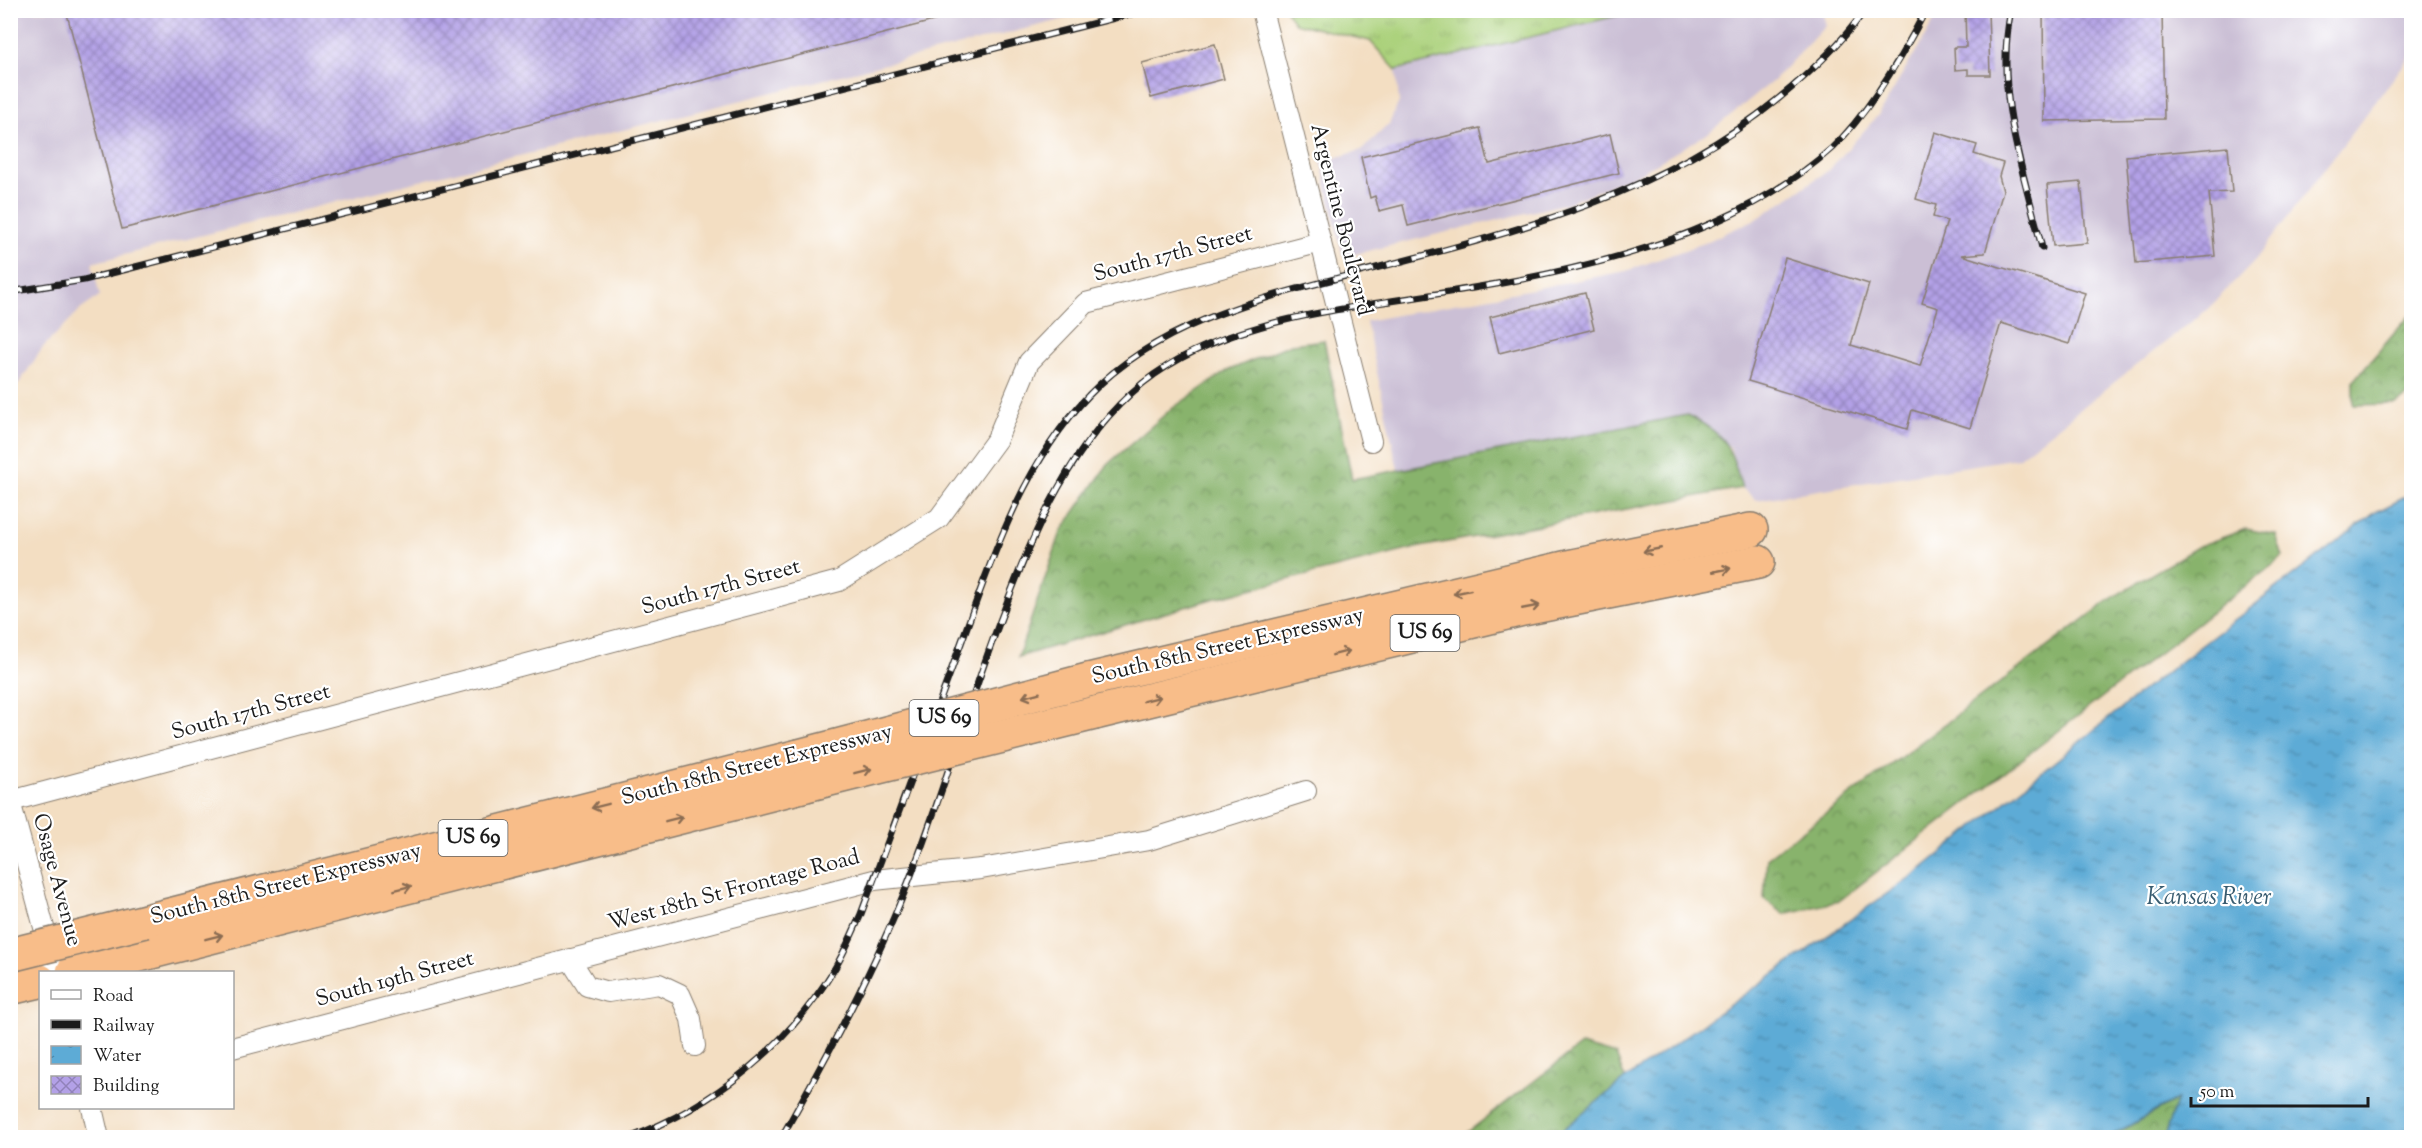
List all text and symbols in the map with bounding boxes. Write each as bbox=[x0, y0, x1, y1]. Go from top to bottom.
street label: Argentine Boulevard bbox=[1301, 120, 1379, 320]
street label: South 17th Street bbox=[1090, 218, 1257, 292]
one-way arrow bbox=[1643, 545, 1662, 556]
street label: South 17th Street bbox=[638, 551, 805, 625]
one-way arrow bbox=[1712, 563, 1731, 575]
one-way arrow bbox=[1452, 587, 1472, 598]
street label: South 18th Street Expressway bbox=[1089, 600, 1367, 694]
one-way arrow bbox=[1520, 601, 1540, 612]
road number: US 69 bbox=[1390, 615, 1460, 651]
one-way arrow bbox=[1331, 647, 1350, 659]
street label: South 17th Street bbox=[168, 676, 335, 750]
one-way arrow bbox=[1022, 690, 1041, 701]
one-way arrow bbox=[1142, 693, 1161, 705]
road number: US 69 bbox=[910, 700, 978, 736]
street label: South 18th Street Expressway bbox=[618, 717, 896, 815]
one-way arrow bbox=[853, 765, 872, 777]
one-way arrow bbox=[591, 801, 610, 813]
street label: Osage Avenue bbox=[23, 810, 89, 950]
one-way arrow bbox=[664, 813, 683, 825]
road number: US 69 bbox=[438, 820, 508, 856]
street label: South 18th Street Expressway bbox=[147, 836, 425, 934]
street label: West 18th St Frontage Road bbox=[604, 842, 864, 940]
water label: Kansas River bbox=[2147, 881, 2272, 915]
one-way arrow bbox=[394, 882, 413, 894]
one-way arrow bbox=[205, 930, 224, 942]
street label: South 19th Street bbox=[312, 943, 478, 1017]
legend bbox=[39, 971, 234, 1109]
text: Road bbox=[93, 984, 133, 1010]
text: Railway bbox=[93, 1014, 155, 1040]
text: Water bbox=[93, 1044, 142, 1070]
scale bar bbox=[2191, 1070, 2368, 1108]
text: Building bbox=[93, 1074, 159, 1100]
text: 50 m bbox=[2199, 1080, 2235, 1106]

